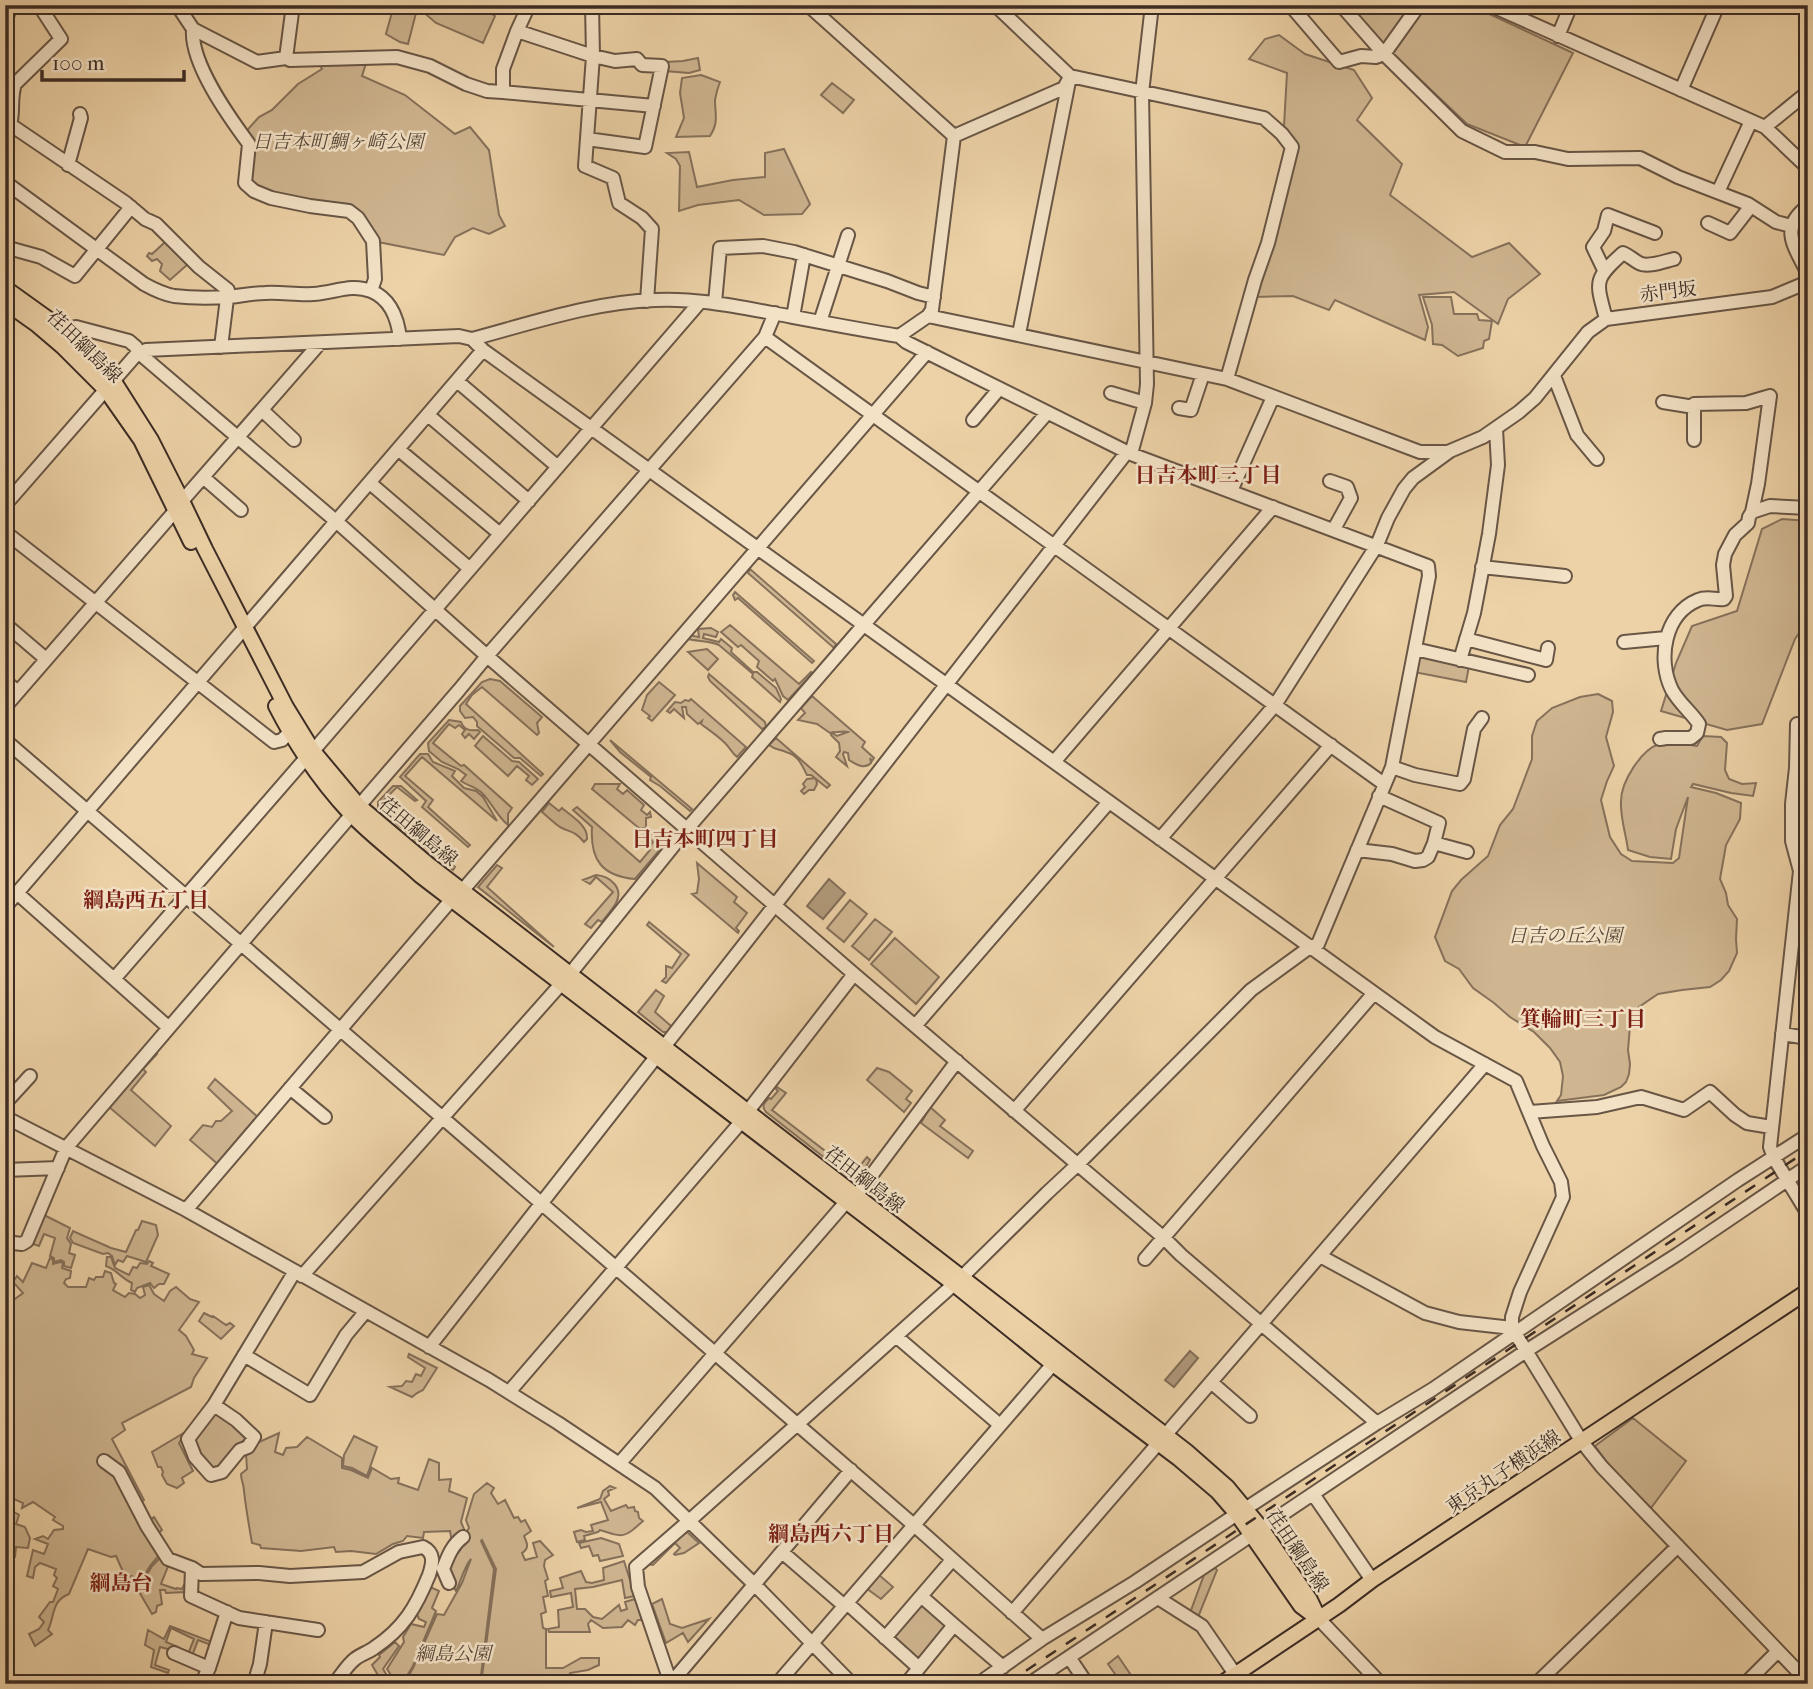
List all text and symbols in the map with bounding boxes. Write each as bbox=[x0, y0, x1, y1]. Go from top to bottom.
scale bar bbox=[42, 38, 184, 82]
text: 100 m bbox=[52, 51, 105, 75]
park label: 日吉本町鯛ヶ崎公園 bbox=[252, 131, 426, 153]
street label: 赤門坂 bbox=[1638, 278, 1698, 306]
street label: 荏田綱島線 bbox=[42, 306, 126, 388]
district label: 日吉本町三丁目 bbox=[1135, 463, 1282, 487]
street label: 荏田綱島線 bbox=[375, 793, 462, 871]
district label: 日吉本町四丁目 bbox=[632, 827, 779, 851]
district label: 綱島西五丁目 bbox=[83, 888, 209, 912]
park label: 日吉の丘公園 bbox=[1508, 925, 1625, 947]
district label: 箕輪町三丁目 bbox=[1520, 1007, 1646, 1031]
street label: 荏田綱島線 bbox=[820, 1142, 909, 1218]
street label: 東京丸子横浜線 bbox=[1442, 1426, 1565, 1518]
street label: 荏田綱島線 bbox=[1261, 1505, 1333, 1596]
district label: 綱島西六丁目 bbox=[768, 1522, 894, 1546]
district label: 綱島台 bbox=[90, 1571, 153, 1595]
park label: 綱島公園 bbox=[415, 1643, 494, 1665]

